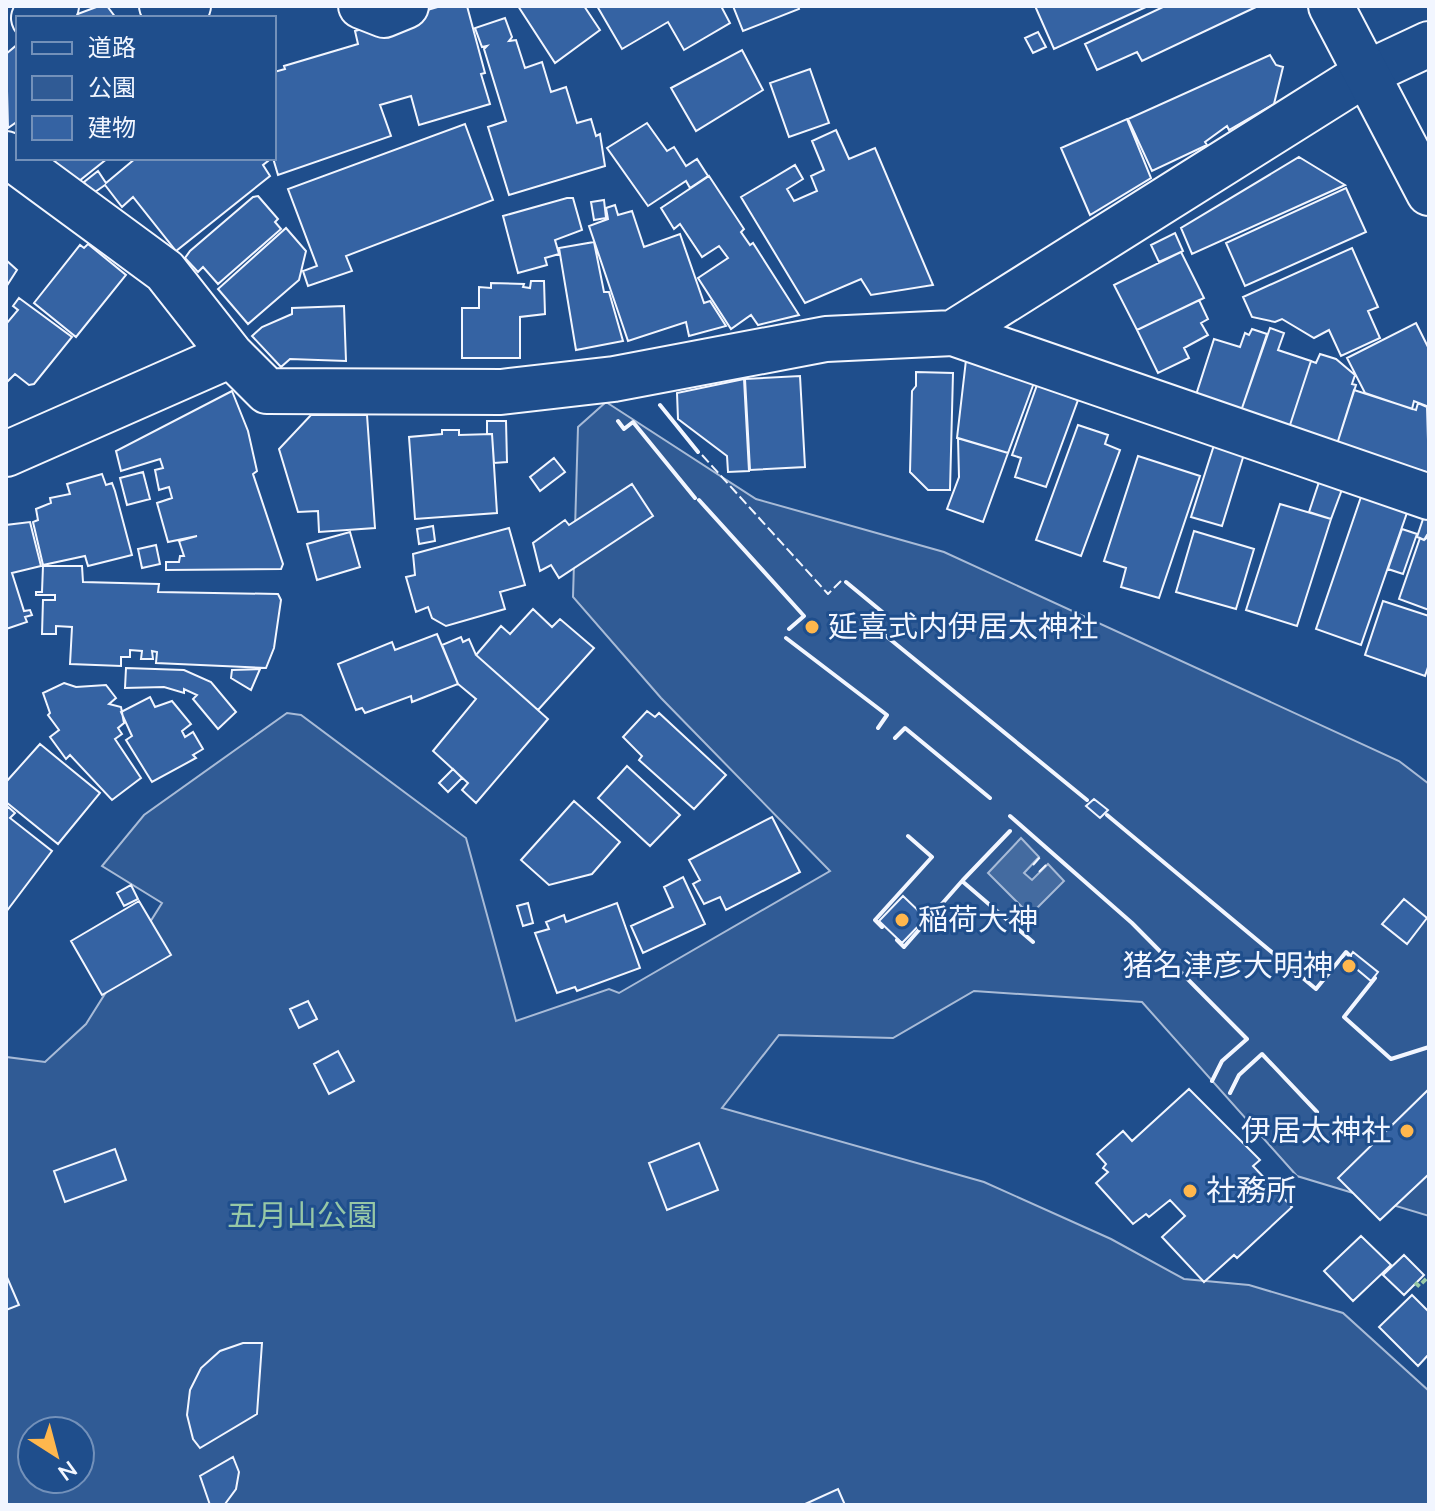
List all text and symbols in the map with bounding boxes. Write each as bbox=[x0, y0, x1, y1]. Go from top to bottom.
legend bbox=[16, 16, 276, 160]
text: 道路 bbox=[88, 32, 136, 62]
text: 公園 bbox=[88, 72, 136, 102]
text: 建物 bbox=[88, 112, 136, 142]
place label: 延喜式内伊居太神社 bbox=[828, 607, 1098, 645]
marker: 延喜式内伊居太神社 bbox=[803, 618, 821, 636]
place label: 稲荷大神 bbox=[918, 900, 1038, 938]
marker: 稲荷大神 bbox=[893, 911, 911, 929]
place label: 猪名津彦大明神 bbox=[1123, 946, 1333, 984]
marker: 猪名津彦大明神 bbox=[1340, 957, 1358, 975]
place label: 伊居太神社 bbox=[1241, 1111, 1391, 1149]
marker: 伊居太神社 bbox=[1398, 1122, 1416, 1140]
place label: 社務所 bbox=[1206, 1171, 1296, 1209]
marker: 社務所 bbox=[1181, 1182, 1199, 1200]
park label: 五月山公園 bbox=[227, 1196, 377, 1234]
north arrow bbox=[16, 1415, 96, 1495]
text: N bbox=[53, 1455, 83, 1487]

